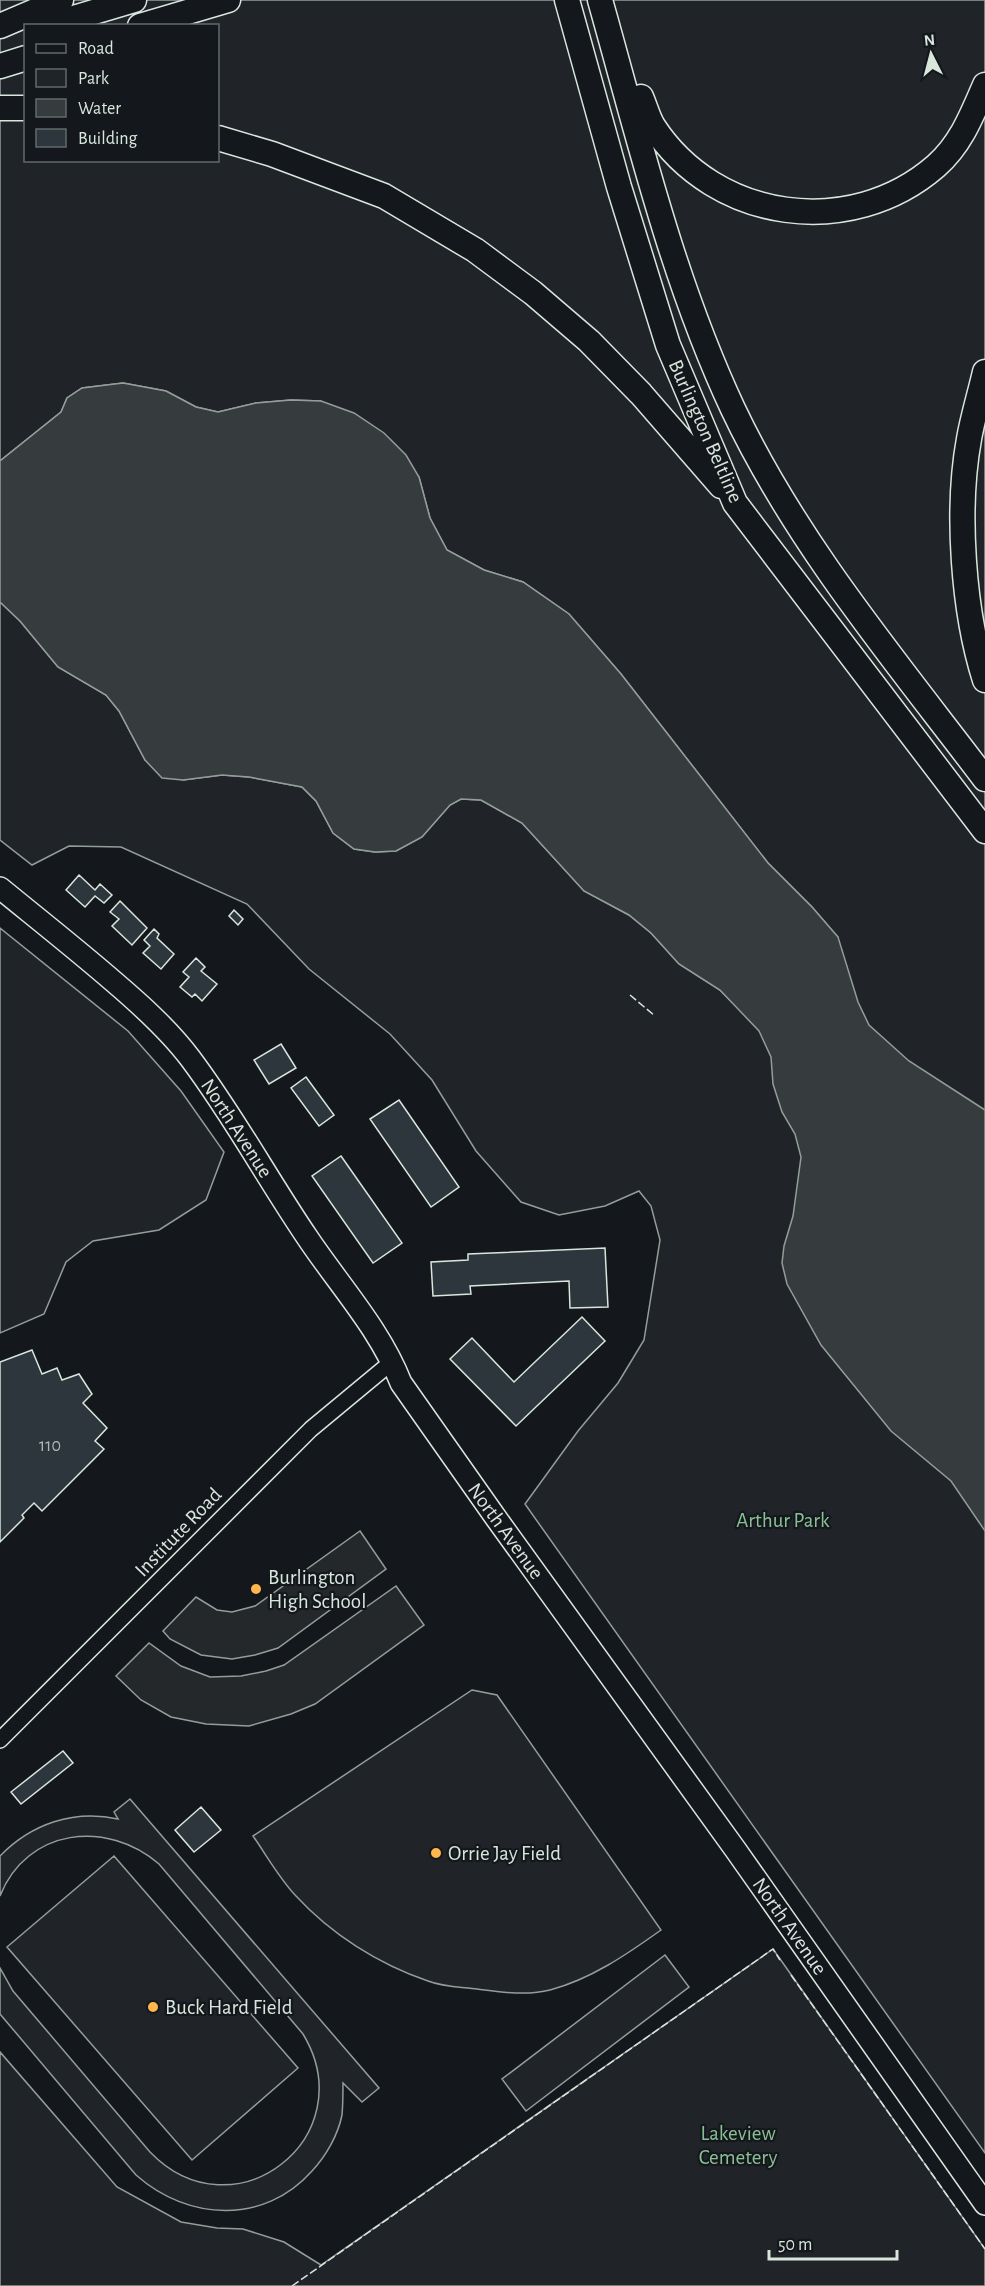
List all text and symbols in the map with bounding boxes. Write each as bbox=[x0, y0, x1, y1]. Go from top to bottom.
legend bbox=[24, 24, 219, 162]
north arrow bbox=[901, 24, 961, 84]
text: N bbox=[923, 32, 936, 49]
text: Road bbox=[78, 40, 114, 58]
text: Park bbox=[78, 70, 110, 88]
text: Water bbox=[78, 100, 121, 118]
text: Building bbox=[78, 130, 138, 148]
street label: Burlington Beltline bbox=[665, 357, 746, 506]
street label: North Avenue bbox=[197, 1075, 276, 1181]
house number: 110 bbox=[39, 1437, 61, 1455]
street label: North Avenue bbox=[464, 1479, 547, 1583]
street label: Institute Road bbox=[131, 1484, 226, 1581]
park label: Arthur Park bbox=[736, 1510, 830, 1531]
place label: Burlington High School bbox=[268, 1567, 366, 1612]
marker: Burlington High School bbox=[249, 1582, 263, 1596]
place label: Orrie Jay Field bbox=[448, 1843, 561, 1864]
marker: Orrie Jay Field bbox=[429, 1846, 443, 1860]
street label: North Avenue bbox=[749, 1874, 831, 1979]
place label: Buck Hard Field bbox=[165, 1997, 293, 2018]
marker: Buck Hard Field bbox=[146, 2000, 160, 2014]
park label: Lakeview Cemetery bbox=[699, 2123, 777, 2168]
scale bar bbox=[769, 2223, 896, 2261]
text: 50 m bbox=[778, 2236, 812, 2254]

